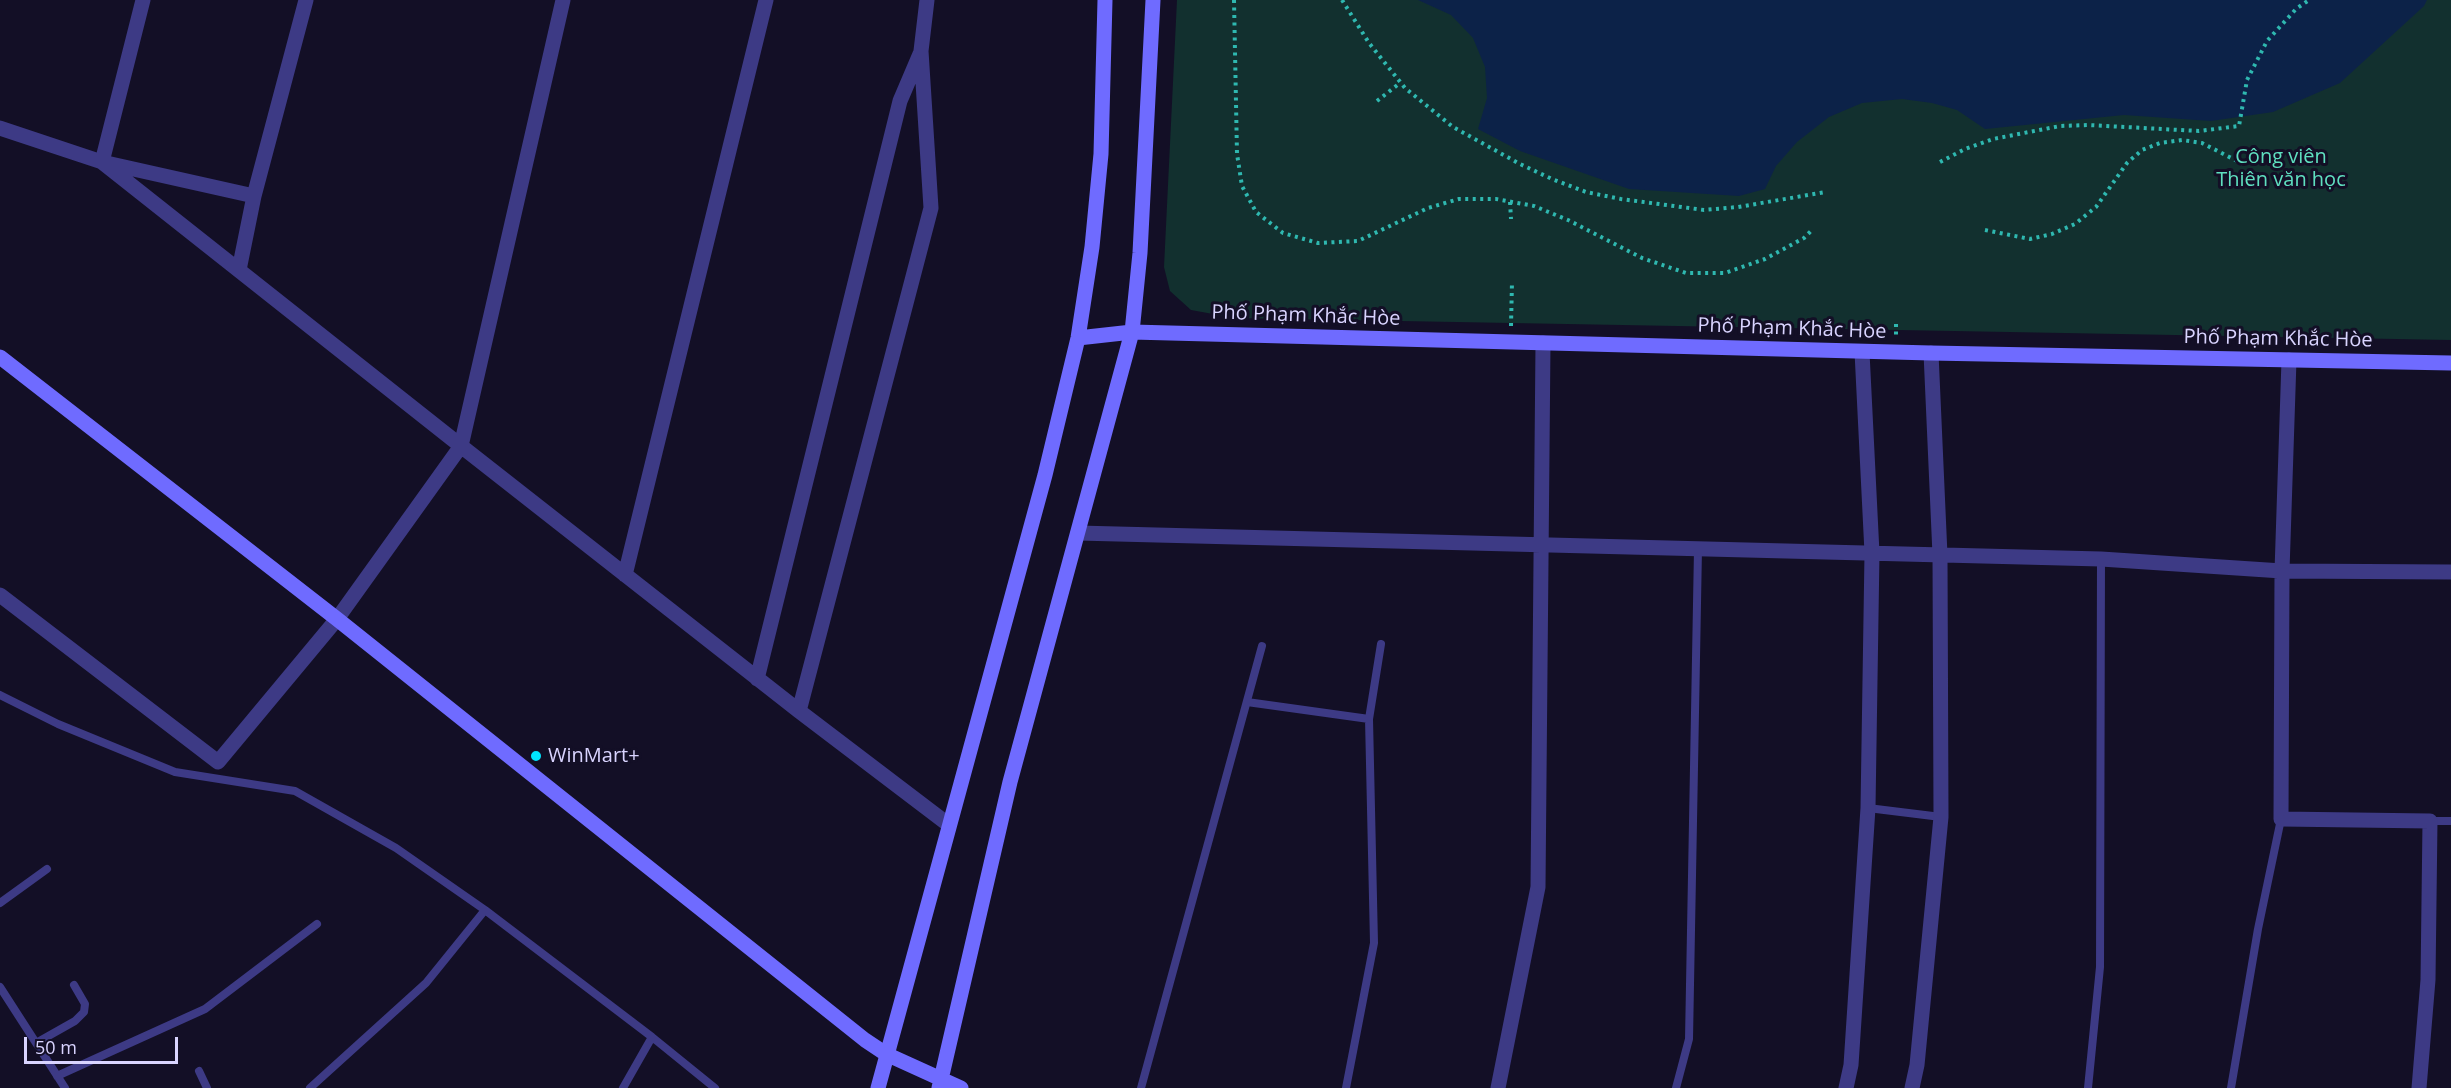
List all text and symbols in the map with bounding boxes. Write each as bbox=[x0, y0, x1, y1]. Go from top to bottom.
park label: Công viên Thiên văn học bbox=[2216, 145, 2346, 192]
street label: Phố Phạm Khắc Hòe bbox=[1211, 301, 1401, 331]
street label: Phố Phạm Khắc Hòe bbox=[1697, 314, 1887, 344]
street label: Phố Phạm Khắc Hòe bbox=[2183, 325, 2373, 353]
place label: WinMart+ bbox=[548, 744, 640, 768]
marker: WinMart+ bbox=[529, 749, 543, 763]
scale bar bbox=[27, 1025, 182, 1063]
text: 50 m bbox=[35, 1035, 77, 1059]

